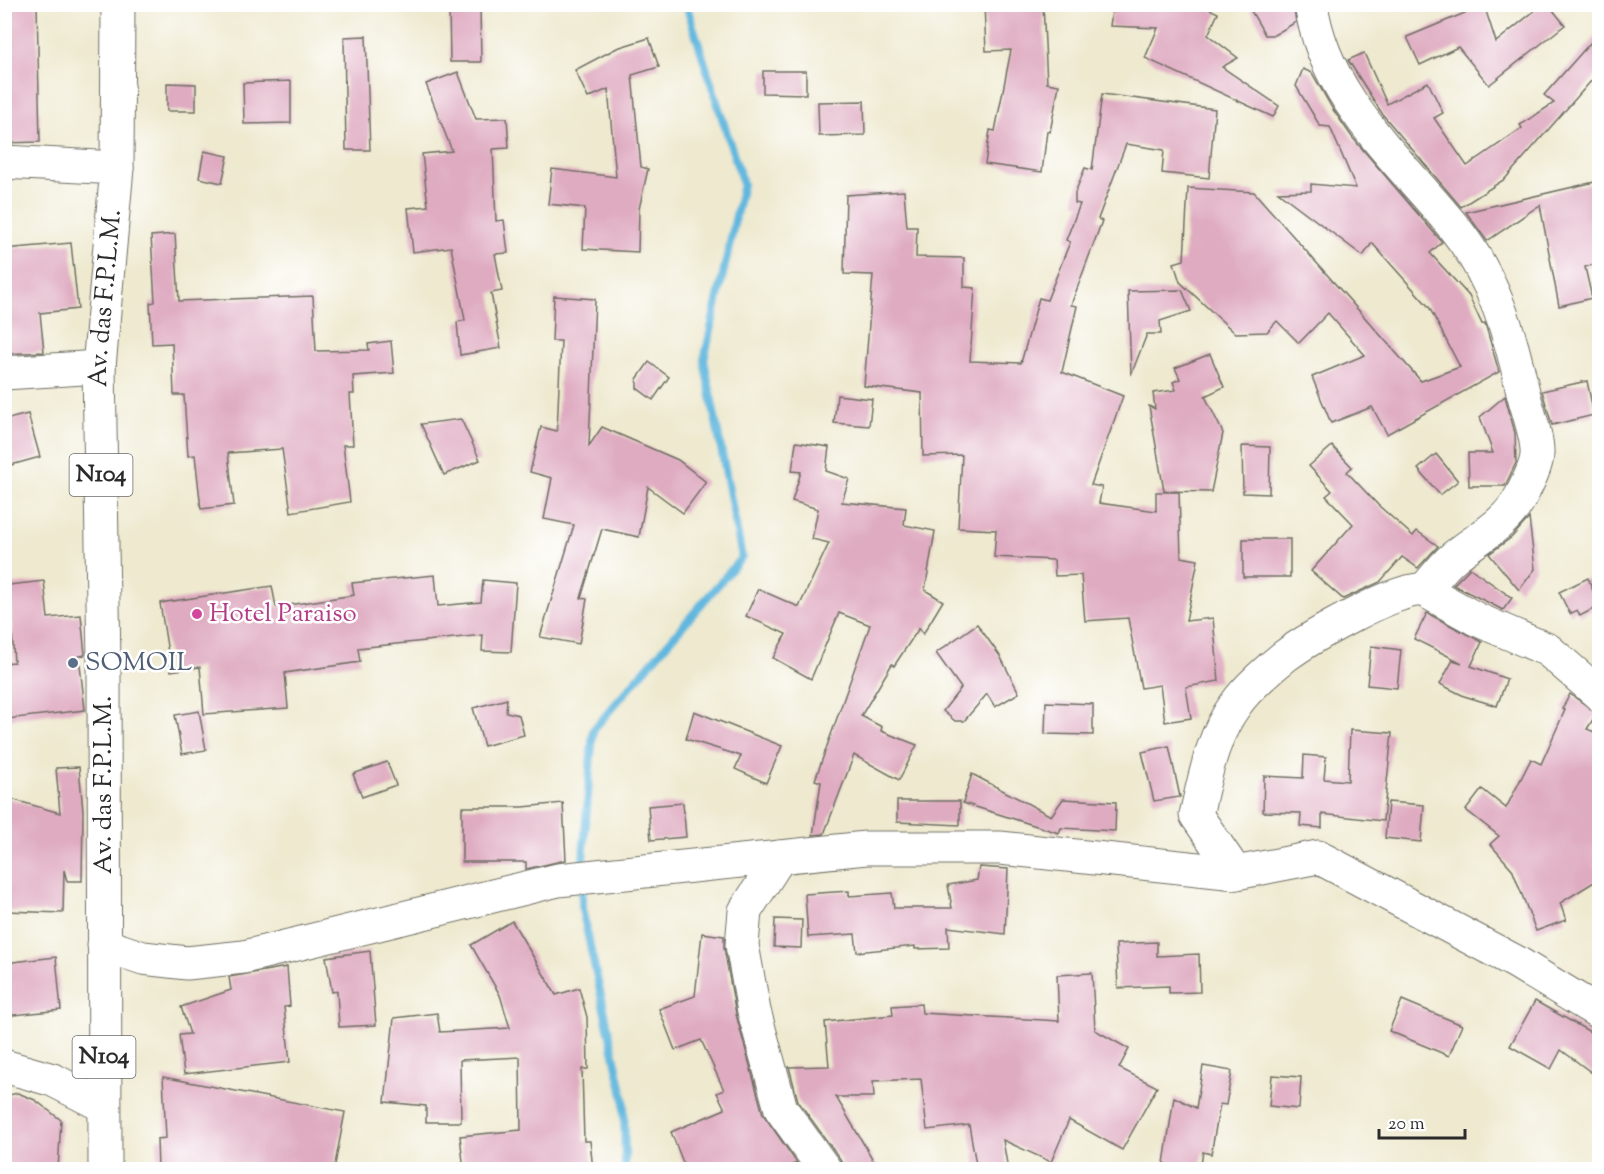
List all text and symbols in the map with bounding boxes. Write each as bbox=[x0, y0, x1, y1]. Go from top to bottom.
street label: Av. das F.P.L.M. bbox=[80, 208, 132, 388]
road number: N104 bbox=[70, 454, 132, 496]
place label: Hotel Paraiso bbox=[209, 596, 357, 633]
marker: Hotel Paraiso bbox=[190, 607, 204, 621]
place label: SOMOIL bbox=[85, 645, 192, 682]
marker: SOMOIL bbox=[66, 656, 80, 670]
street label: Av. das F.P.L.M. bbox=[86, 696, 123, 874]
road number: N104 bbox=[72, 1036, 136, 1078]
scale bar bbox=[1379, 1102, 1464, 1140]
text: 20 m bbox=[1388, 1112, 1425, 1138]

